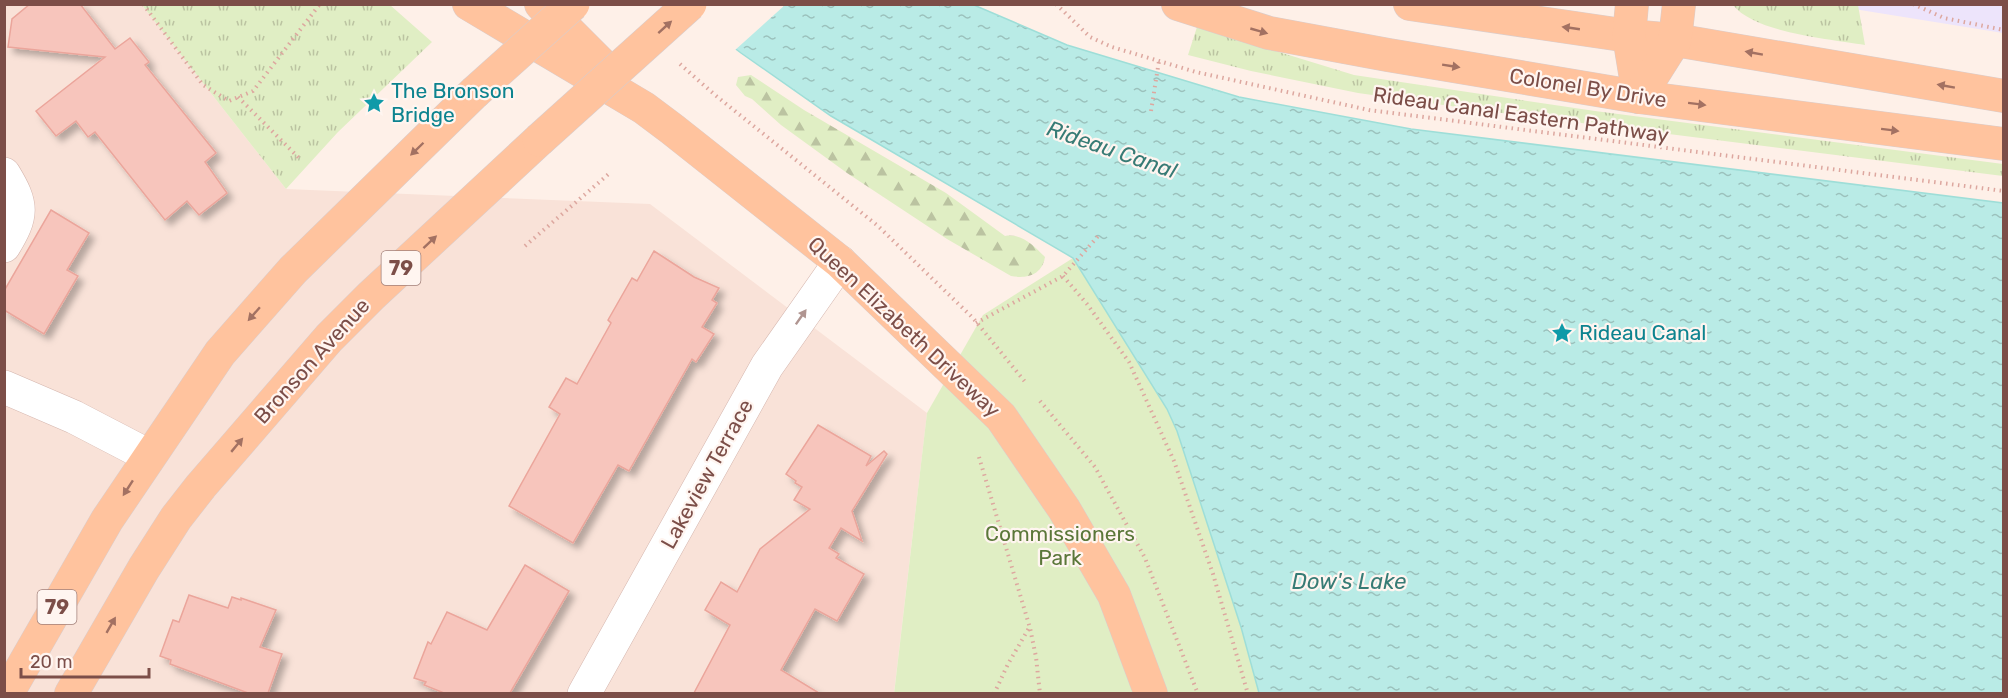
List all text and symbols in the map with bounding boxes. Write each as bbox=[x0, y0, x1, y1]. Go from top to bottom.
one-way arrow bbox=[657, 20, 672, 34]
one-way arrow bbox=[1562, 23, 1581, 32]
one-way arrow bbox=[1250, 27, 1268, 36]
one-way arrow bbox=[1744, 48, 1763, 57]
one-way arrow bbox=[1441, 61, 1460, 70]
street label: Colonel By Drive bbox=[1508, 63, 1668, 112]
place label: The Bronson Bridge bbox=[391, 78, 515, 127]
street label: Rideau Canal Eastern Pathway bbox=[1372, 81, 1671, 148]
one-way arrow bbox=[1936, 81, 1955, 90]
place icon: The Bronson Bridge bbox=[362, 91, 386, 115]
one-way arrow bbox=[1688, 100, 1707, 109]
water label: Rideau Canal bbox=[1043, 115, 1181, 185]
one-way arrow bbox=[1881, 125, 1900, 134]
one-way arrow bbox=[411, 141, 425, 155]
street label: Queen Elizabeth Driveway bbox=[803, 231, 1006, 422]
one-way arrow bbox=[422, 235, 437, 249]
road number: 79 bbox=[382, 251, 420, 285]
street label: Bronson Avenue bbox=[249, 293, 375, 429]
one-way arrow bbox=[248, 306, 261, 321]
one-way arrow bbox=[795, 310, 807, 326]
place label: Rideau Canal bbox=[1579, 320, 1706, 345]
place icon: Rideau Canal bbox=[1550, 321, 1574, 345]
street label: Lakeview Terrace bbox=[655, 395, 758, 553]
one-way arrow bbox=[230, 437, 243, 453]
one-way arrow bbox=[123, 480, 134, 496]
park label: Commissioners Park bbox=[985, 521, 1135, 570]
water label: Dow's Lake bbox=[1292, 568, 1406, 595]
road number: 79 bbox=[38, 590, 76, 624]
one-way arrow bbox=[106, 616, 116, 633]
scale bar bbox=[21, 641, 148, 679]
text: 20 m bbox=[30, 651, 72, 673]

